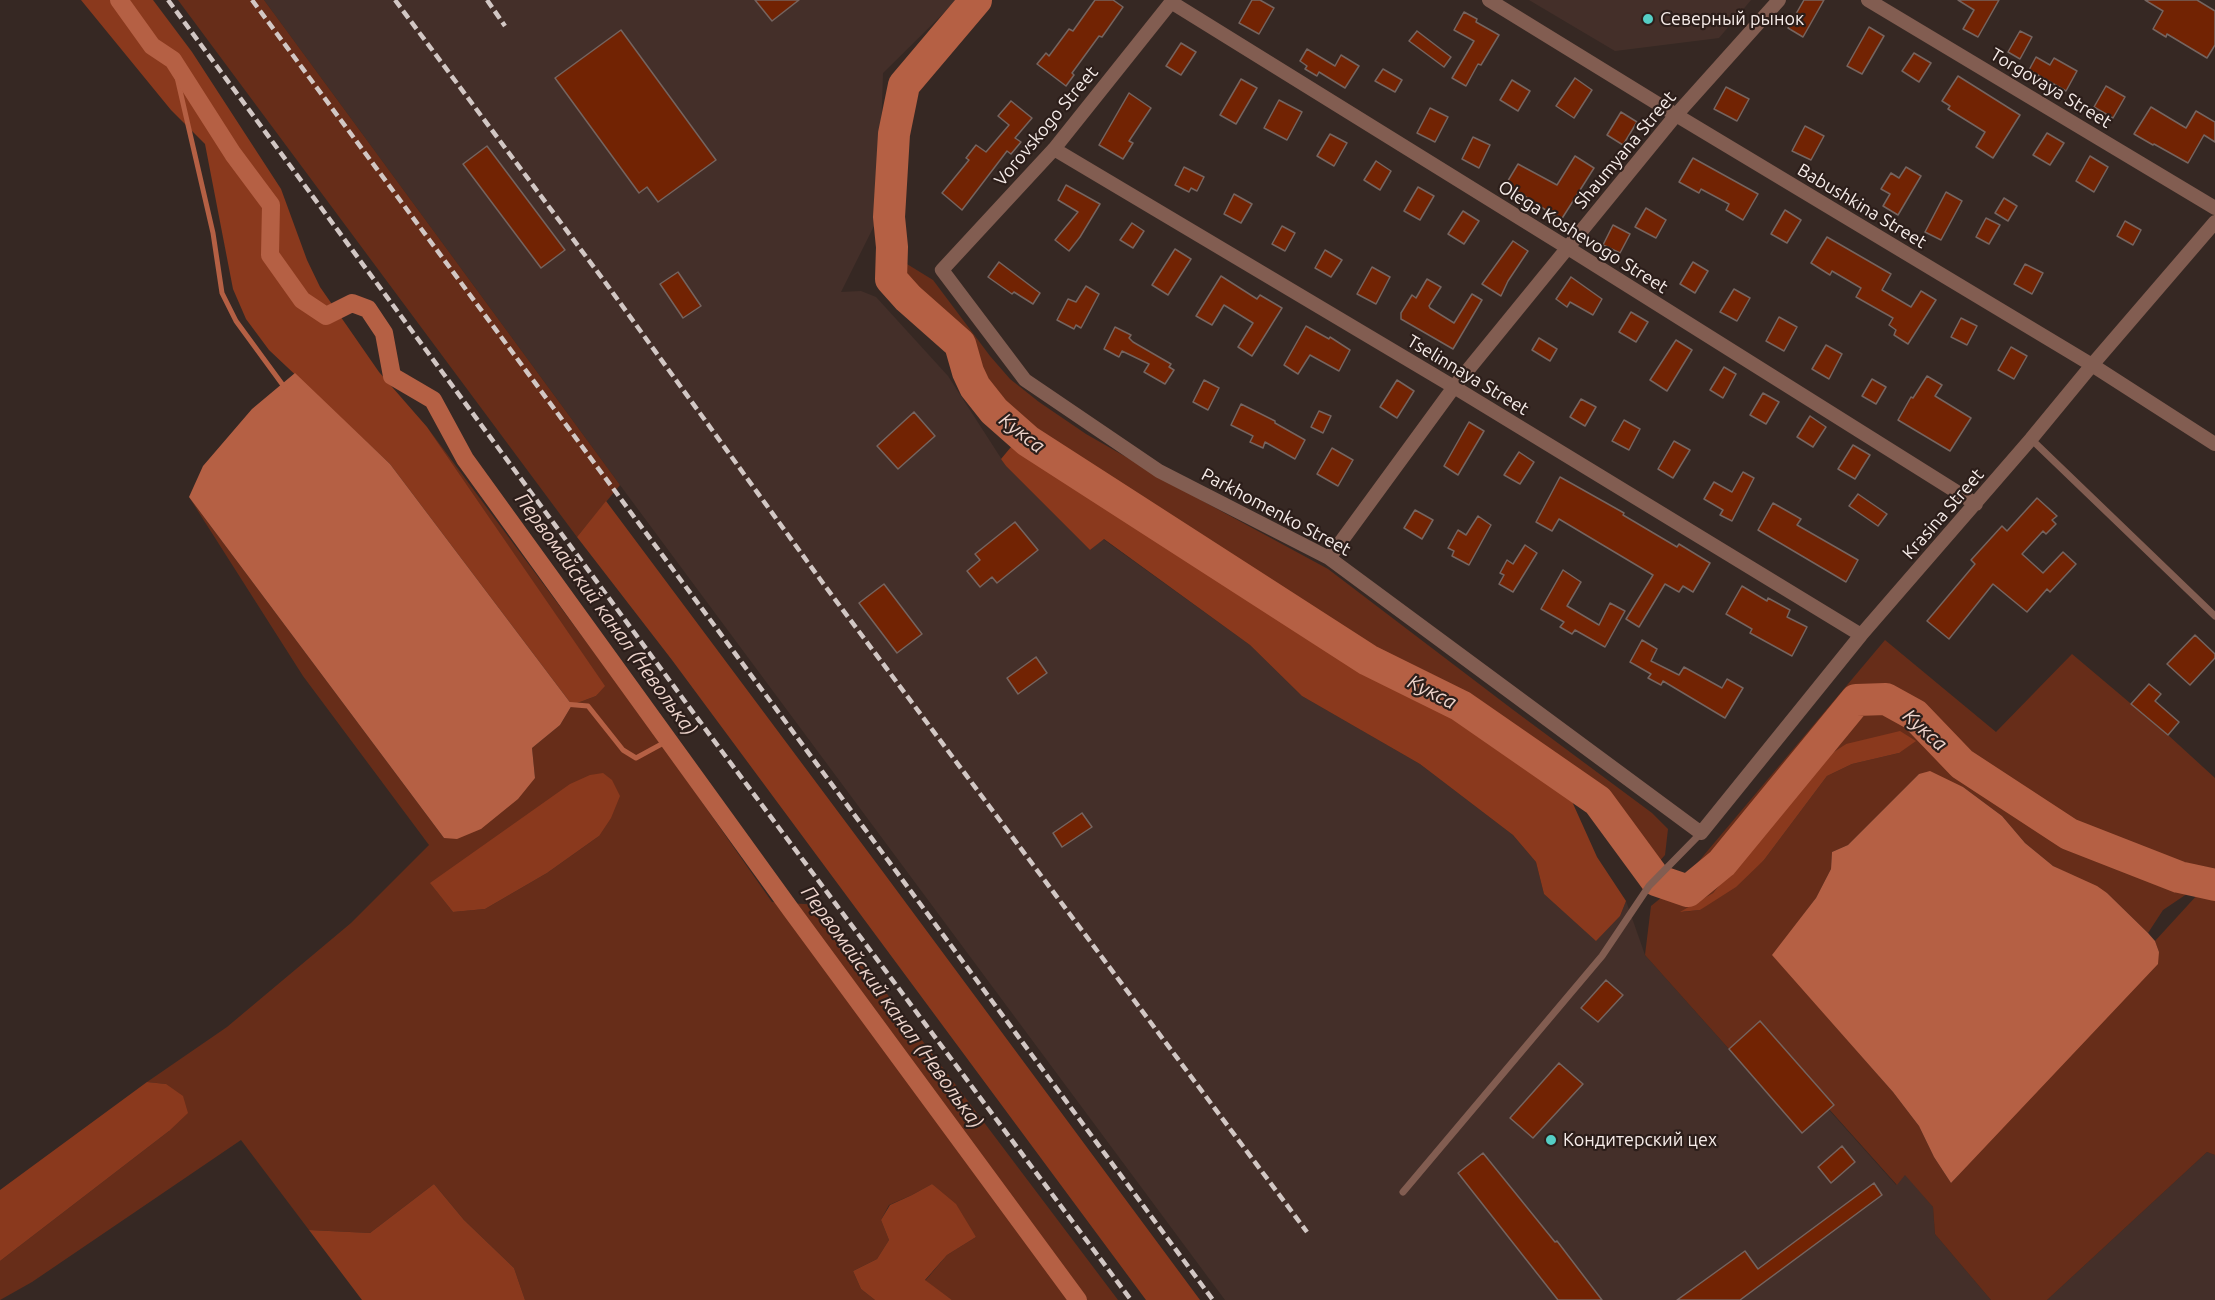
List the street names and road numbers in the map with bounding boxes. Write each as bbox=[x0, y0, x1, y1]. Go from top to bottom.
street label: Torgovaya Street bbox=[1986, 43, 2116, 133]
street label: Vorovskogo Street bbox=[990, 62, 1102, 190]
street label: Shaumyana Street bbox=[1570, 87, 1680, 213]
street label: Babushkina Street bbox=[1793, 159, 1931, 253]
street label: Olega Koshevogo Street bbox=[1494, 176, 1672, 298]
street label: Tselinnaya Street bbox=[1403, 330, 1533, 420]
street label: Parkhomenko Street bbox=[1198, 464, 1354, 560]
street label: Krasina Street bbox=[1898, 464, 1988, 564]

